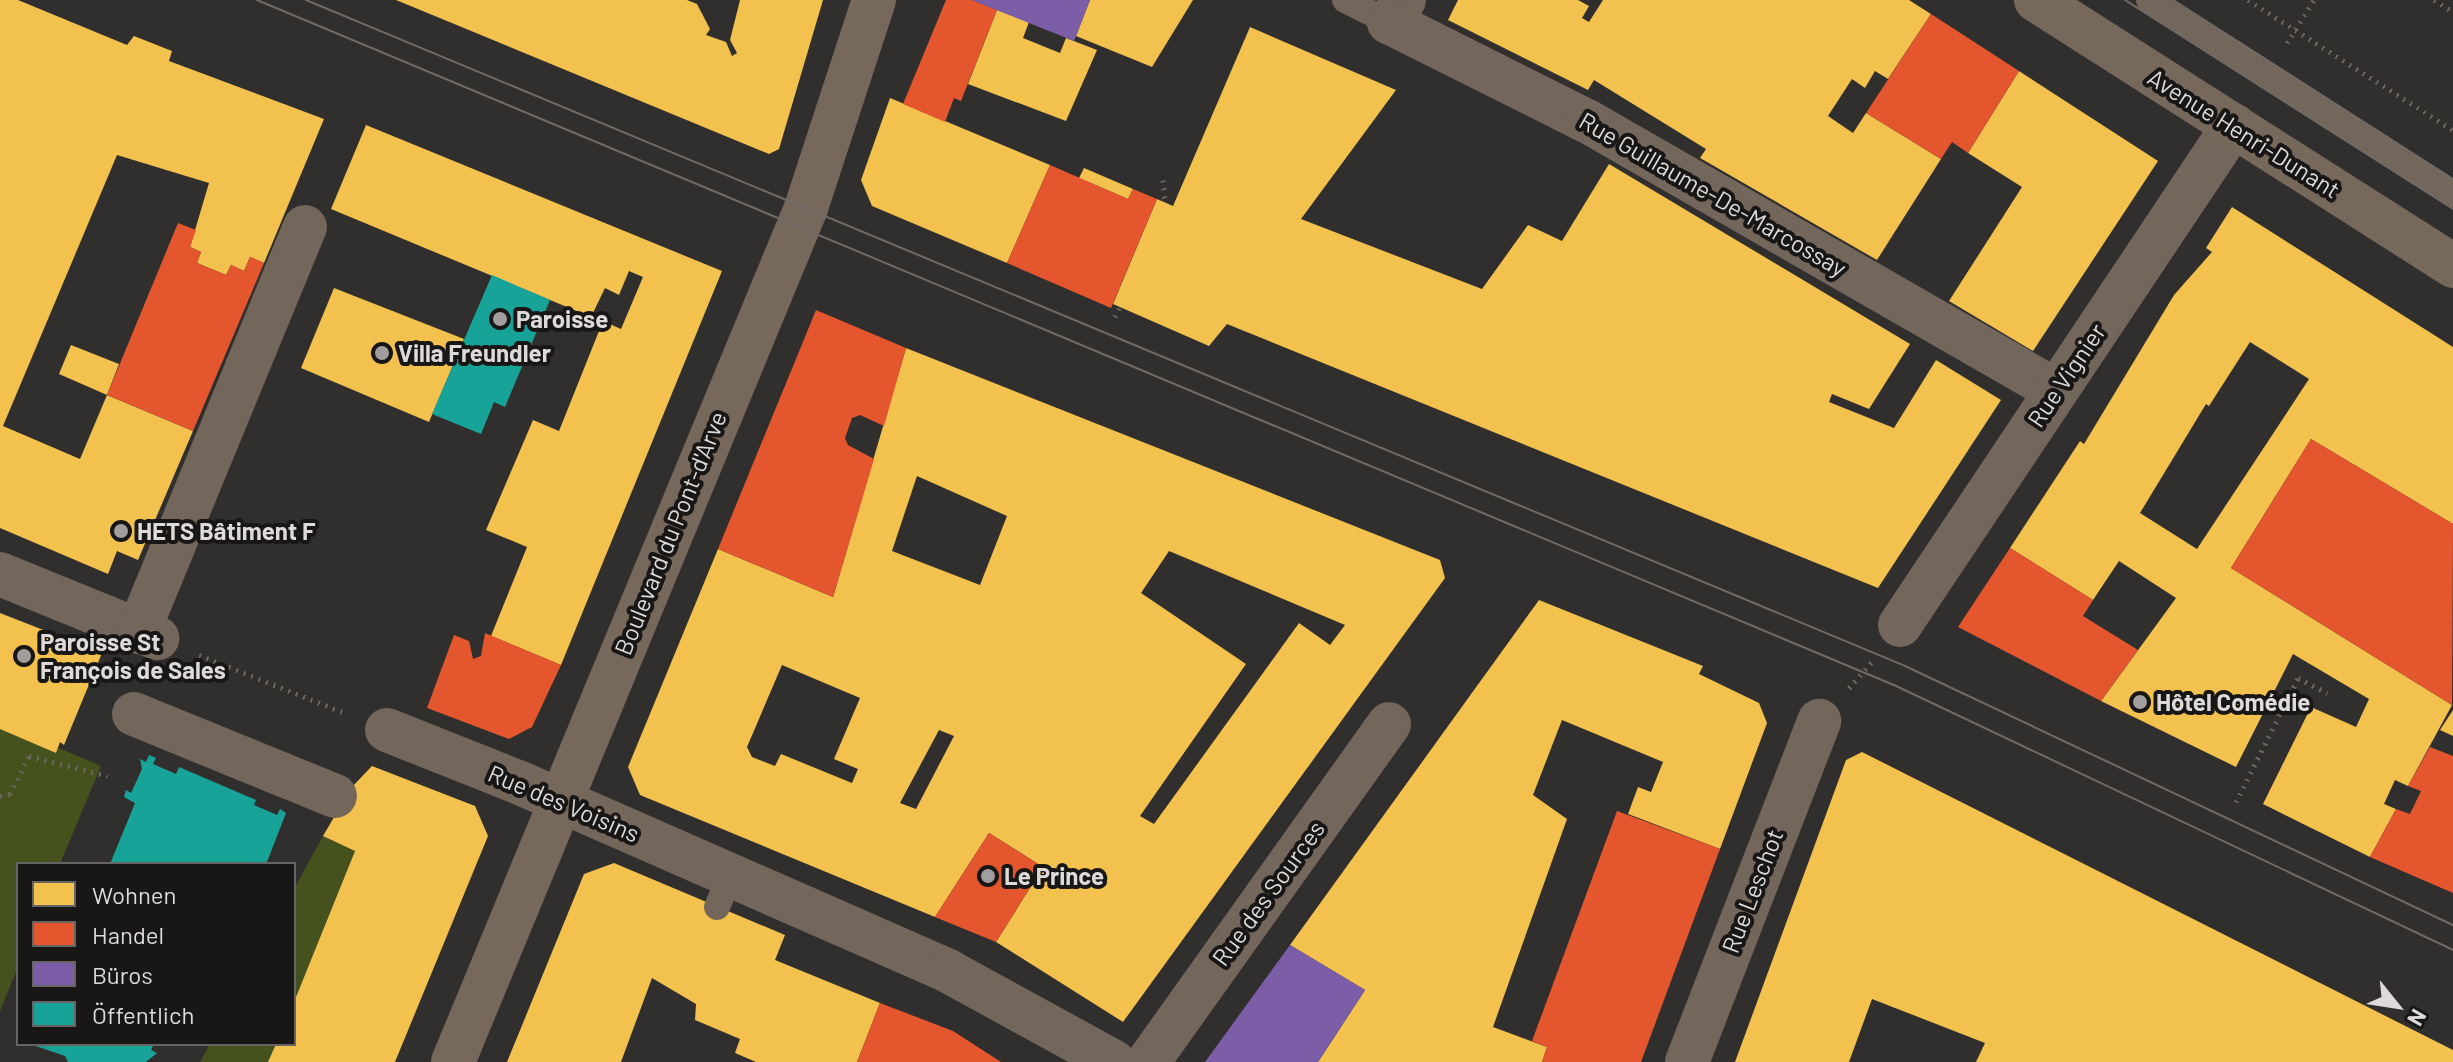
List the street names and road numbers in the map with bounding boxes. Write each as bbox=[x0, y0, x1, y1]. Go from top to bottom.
street label: Avenue Henri-Dunant bbox=[2143, 62, 2345, 204]
street label: Rue Guillaume-De-Marcossay bbox=[1574, 106, 1852, 282]
street label: Rue Vignier bbox=[2021, 318, 2111, 432]
street label: Boulevard du Pont-d'Arve bbox=[608, 407, 732, 659]
street label: Rue des Voisins bbox=[484, 758, 644, 848]
street label: Rue des Sources bbox=[1206, 815, 1330, 971]
street label: Rue Leschot bbox=[1715, 825, 1789, 957]

